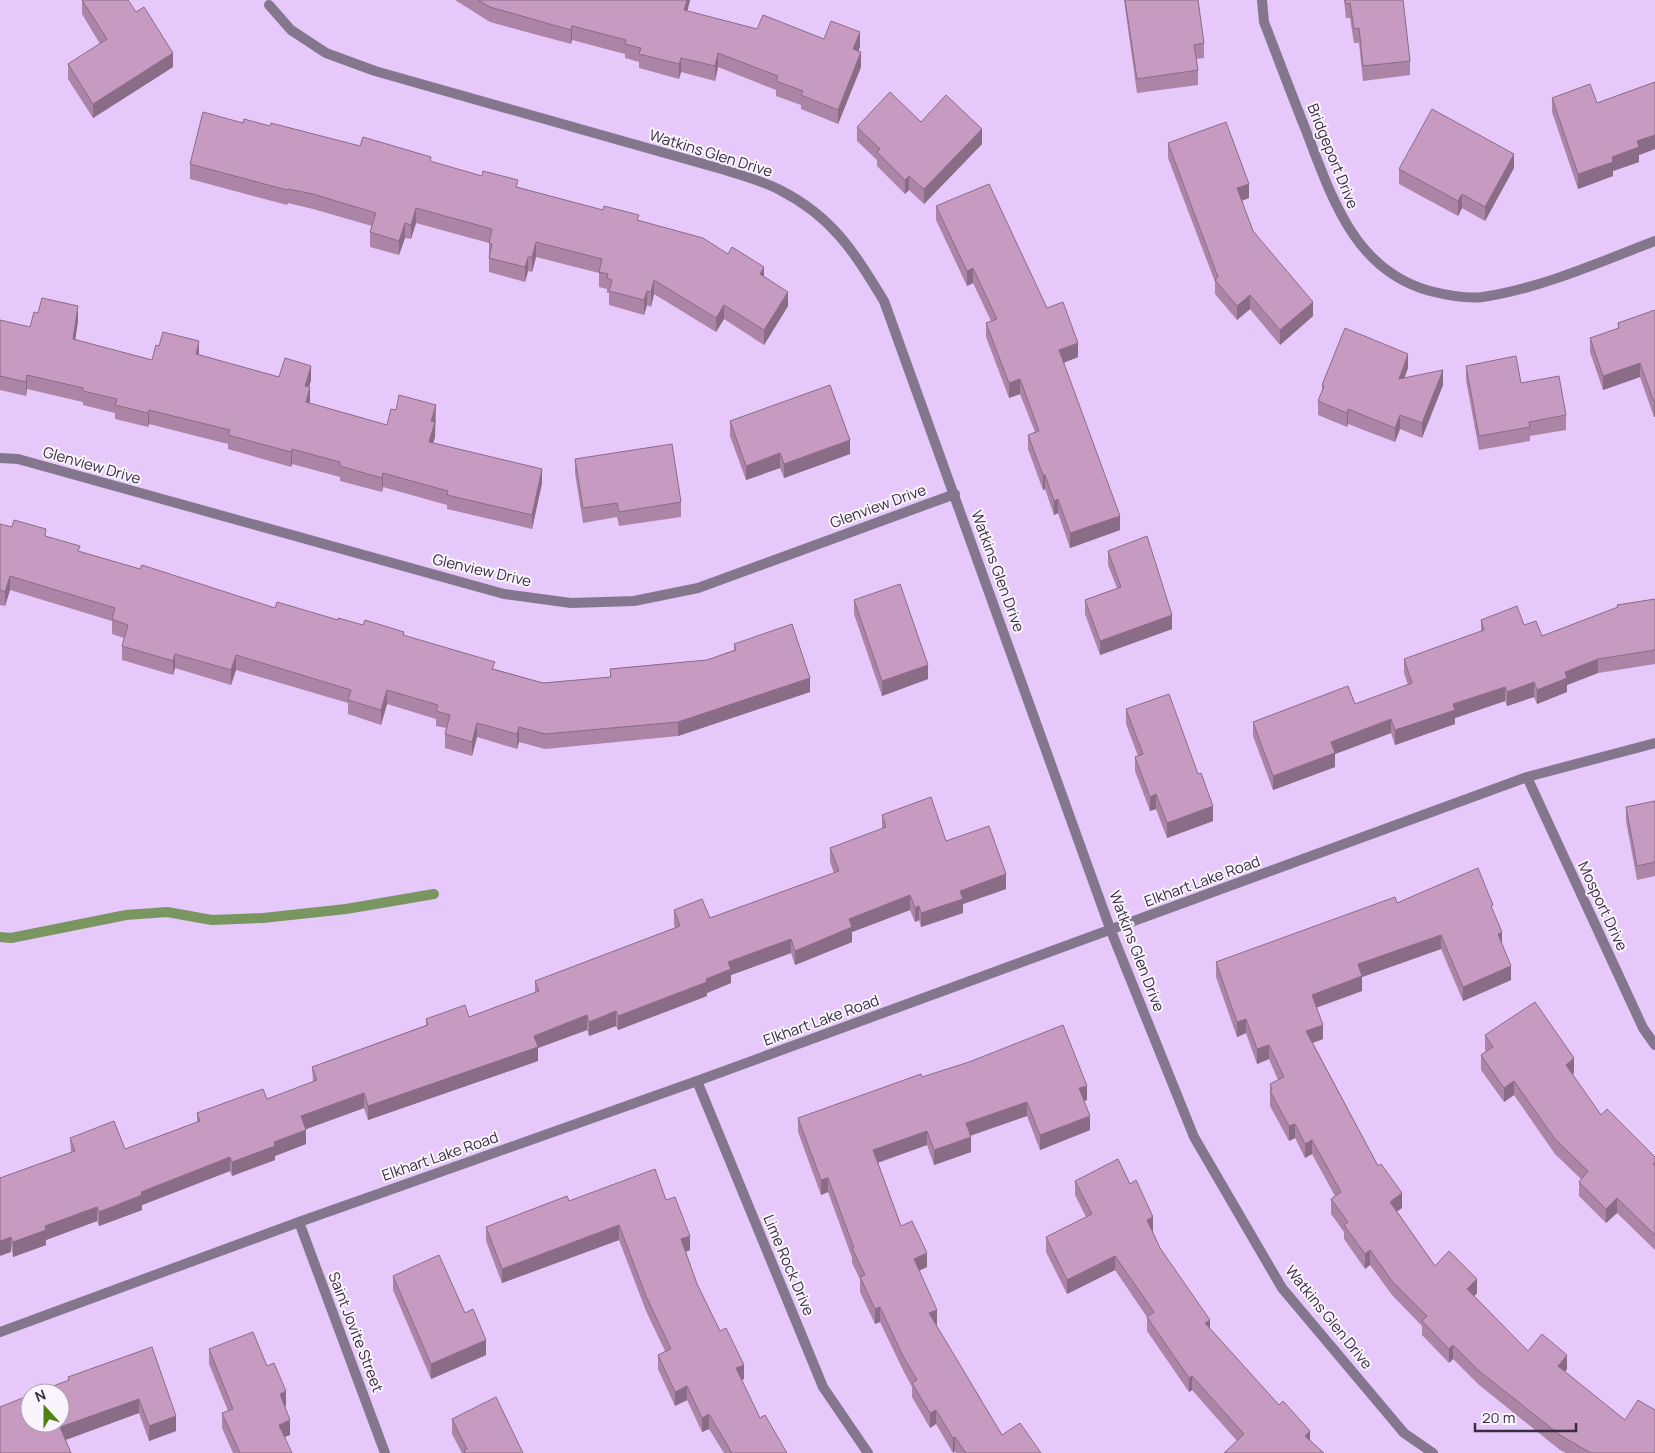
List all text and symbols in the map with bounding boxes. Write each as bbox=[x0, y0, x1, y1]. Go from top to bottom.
street label: Bridgeport Drive bbox=[1302, 100, 1364, 212]
street label: Watkins Glen Drive bbox=[647, 124, 776, 182]
street label: Glenview Drive bbox=[41, 441, 144, 489]
street label: Glenview Drive bbox=[827, 479, 929, 533]
street label: Watkins Glen Drive bbox=[966, 507, 1030, 635]
street label: Glenview Drive bbox=[431, 548, 534, 592]
street label: Elkhart Lake Road bbox=[1141, 850, 1263, 912]
street label: Mosport Drive bbox=[1573, 858, 1633, 954]
street label: Watkins Glen Drive bbox=[1104, 887, 1170, 1015]
street label: Elkhart Lake Road bbox=[760, 989, 882, 1051]
street label: Elkhart Lake Road bbox=[379, 1126, 501, 1186]
street label: Lime Rock Drive bbox=[758, 1211, 820, 1319]
street label: Watkins Glen Drive bbox=[1281, 1261, 1378, 1374]
street label: Saint Jovite Street bbox=[323, 1269, 389, 1395]
north arrow bbox=[20, 1383, 70, 1433]
text: N bbox=[32, 1385, 48, 1406]
scale bar bbox=[1475, 1400, 1576, 1432]
text: 20 m bbox=[1482, 1407, 1515, 1428]

